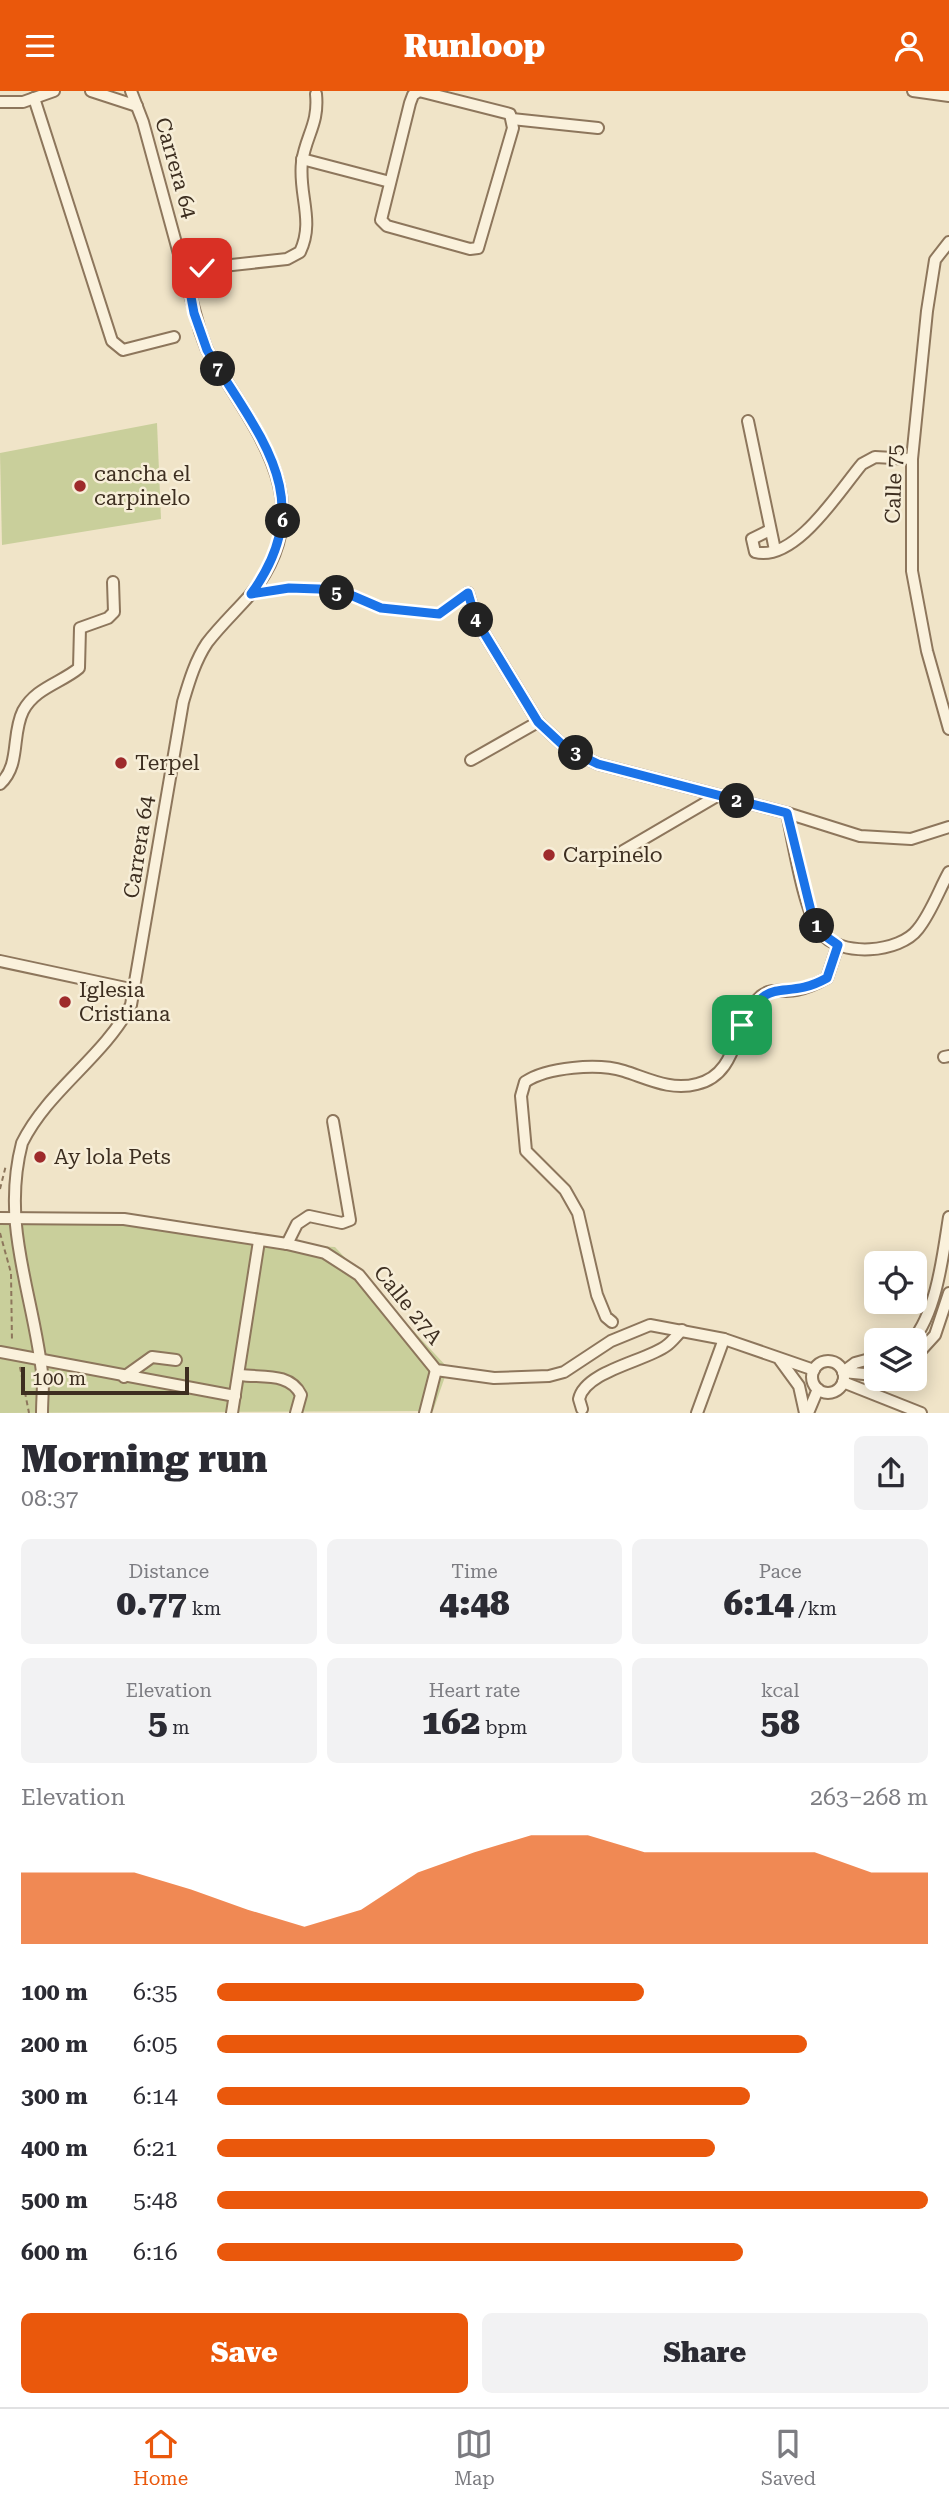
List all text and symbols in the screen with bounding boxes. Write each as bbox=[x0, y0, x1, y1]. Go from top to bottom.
icon: menu bbox=[21, 27, 59, 65]
text: Runloop bbox=[404, 27, 545, 65]
icon: person bbox=[890, 27, 928, 65]
street label: Carrera 64 bbox=[150, 115, 202, 221]
pin bbox=[172, 238, 232, 298]
icon: check bbox=[183, 249, 221, 287]
pin: 7 bbox=[200, 351, 235, 387]
text: 7 bbox=[212, 357, 223, 380]
street label: Calle 75 bbox=[881, 444, 907, 524]
place label: cancha el carpinelo bbox=[94, 462, 191, 510]
marker: cancha el carpinelo bbox=[72, 478, 88, 494]
pin: 6 bbox=[266, 503, 300, 539]
text: 6 bbox=[277, 509, 288, 532]
pin: 5 bbox=[320, 575, 354, 611]
text: 5 bbox=[331, 581, 342, 604]
pin: 4 bbox=[458, 603, 494, 637]
text: 4 bbox=[470, 608, 481, 631]
pin: 3 bbox=[558, 735, 594, 771]
text: 3 bbox=[570, 741, 581, 764]
place label: Terpel bbox=[135, 751, 200, 775]
marker: Terpel bbox=[113, 755, 129, 771]
pin: 2 bbox=[720, 783, 754, 819]
text: 2 bbox=[731, 789, 742, 812]
street label: Carrera 64 bbox=[119, 794, 159, 900]
place label: Carpinelo bbox=[563, 843, 663, 867]
marker: Carpinelo bbox=[541, 847, 557, 863]
pin: 1 bbox=[800, 909, 834, 943]
text: 1 bbox=[811, 914, 822, 937]
place label: Iglesia Cristiana bbox=[79, 978, 171, 1026]
marker: Iglesia Cristiana bbox=[57, 994, 73, 1010]
pin bbox=[712, 995, 772, 1055]
icon: arrive bbox=[723, 1006, 761, 1044]
place label: Ay lola Pets bbox=[54, 1145, 171, 1169]
marker: Ay lola Pets bbox=[32, 1149, 48, 1165]
map controls bbox=[864, 1251, 927, 1391]
button: locate bbox=[864, 1251, 927, 1314]
street label: Calle 27A bbox=[369, 1261, 447, 1350]
button: layers bbox=[864, 1328, 927, 1391]
scale bar bbox=[21, 1364, 189, 1396]
text: 100 m bbox=[32, 1367, 86, 1390]
button: share bbox=[854, 1436, 928, 1510]
text: Morning run bbox=[21, 1437, 268, 1481]
text: 08:37 bbox=[21, 1485, 78, 1512]
text: Distance bbox=[129, 1560, 209, 1583]
text: Time bbox=[451, 1560, 498, 1583]
text: Pace bbox=[759, 1560, 802, 1583]
text: 0.77 bbox=[117, 1583, 187, 1624]
text: 4:48 bbox=[439, 1583, 510, 1624]
text: 6:14 bbox=[723, 1583, 794, 1624]
text: km bbox=[187, 1597, 221, 1620]
text: /km bbox=[794, 1597, 837, 1620]
text: Elevation bbox=[126, 1679, 212, 1702]
text: Heart rate bbox=[429, 1679, 520, 1702]
text: kcal bbox=[761, 1679, 799, 1702]
text: 5 bbox=[148, 1702, 168, 1743]
text: 162 bbox=[422, 1702, 480, 1743]
text: 58 bbox=[761, 1702, 800, 1743]
text: m bbox=[168, 1716, 190, 1739]
text: bpm bbox=[480, 1716, 527, 1739]
text: Elevation bbox=[21, 1784, 125, 1811]
text: 263–268 m bbox=[810, 1784, 928, 1811]
text: 100 m bbox=[21, 1979, 88, 2006]
text: 6:35 bbox=[133, 1979, 178, 2006]
text: 200 m bbox=[21, 2031, 88, 2058]
text: 6:05 bbox=[133, 2031, 178, 2058]
text: 300 m bbox=[21, 2083, 88, 2110]
text: 6:14 bbox=[133, 2083, 178, 2110]
text: 400 m bbox=[21, 2135, 88, 2162]
text: 6:21 bbox=[133, 2135, 178, 2162]
text: 500 m bbox=[21, 2187, 88, 2214]
text: 5:48 bbox=[133, 2187, 178, 2214]
text: 600 m bbox=[21, 2239, 88, 2266]
text: 6:16 bbox=[133, 2239, 178, 2266]
button: Save bbox=[21, 2313, 468, 2393]
button: Share bbox=[482, 2313, 928, 2393]
tab: Home bbox=[133, 2425, 188, 2490]
tab: Map bbox=[454, 2425, 495, 2490]
tab: Saved bbox=[761, 2425, 816, 2490]

